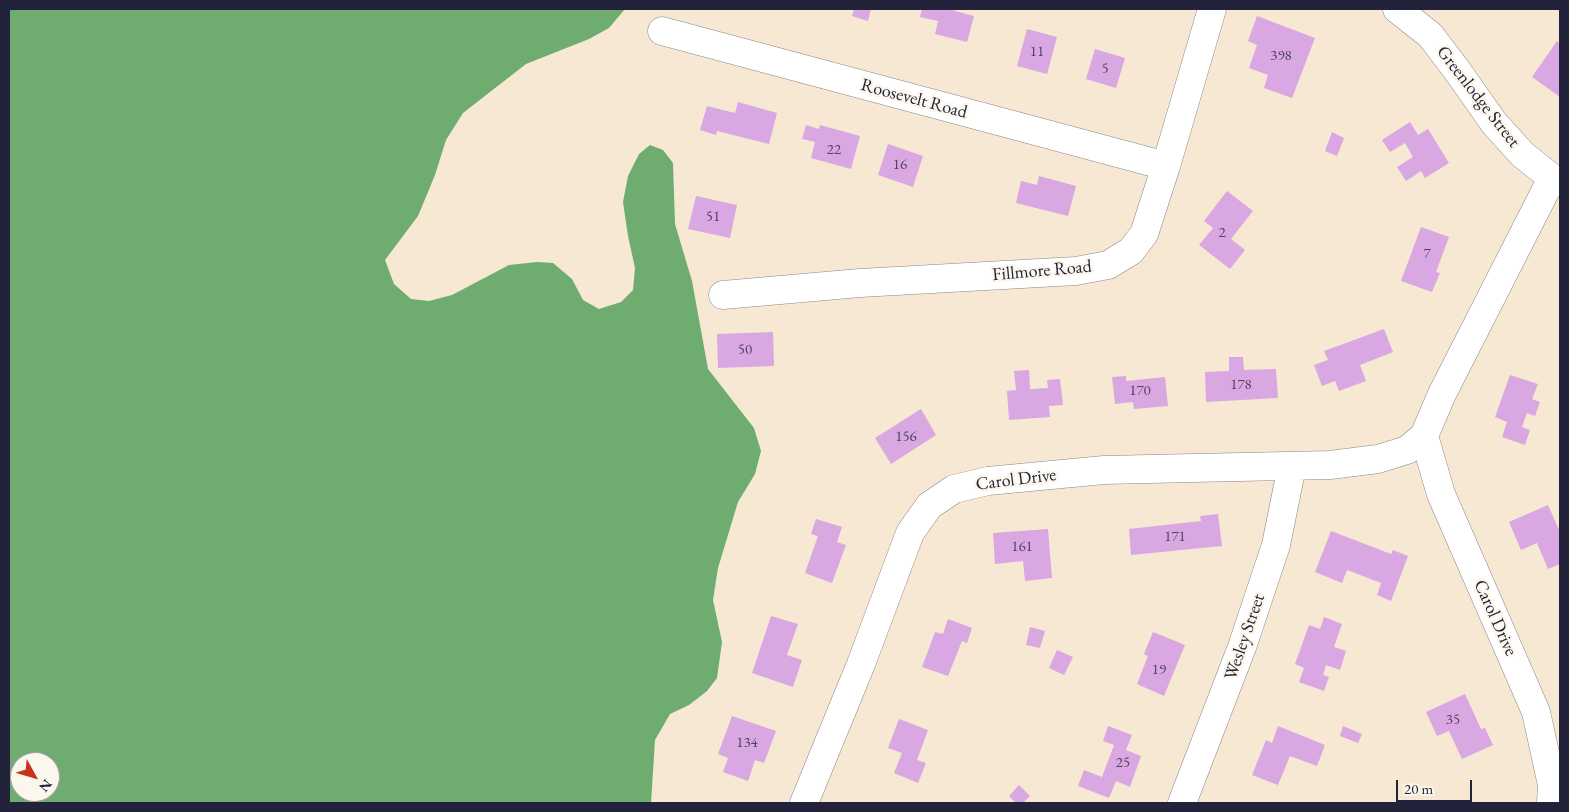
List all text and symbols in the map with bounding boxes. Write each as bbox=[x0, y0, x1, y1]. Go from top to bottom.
street label: Greenlodge Street bbox=[1432, 42, 1524, 152]
house number: 11 bbox=[1030, 43, 1044, 61]
house number: 398 bbox=[1270, 47, 1292, 65]
house number: 5 bbox=[1101, 60, 1109, 78]
street label: Roosevelt Road bbox=[858, 74, 970, 124]
house number: 22 bbox=[827, 141, 841, 159]
house number: 16 bbox=[893, 156, 907, 174]
house number: 51 bbox=[706, 208, 720, 226]
house number: 2 bbox=[1218, 224, 1226, 242]
house number: 7 bbox=[1423, 245, 1431, 263]
street label: Fillmore Road bbox=[992, 256, 1092, 286]
house number: 50 bbox=[738, 341, 752, 359]
house number: 178 bbox=[1230, 376, 1252, 394]
house number: 170 bbox=[1129, 382, 1151, 400]
house number: 156 bbox=[895, 428, 917, 446]
street label: Carol Drive bbox=[974, 464, 1058, 496]
house number: 171 bbox=[1164, 528, 1186, 546]
house number: 161 bbox=[1011, 538, 1033, 556]
street label: Carol Drive bbox=[1469, 577, 1521, 659]
street label: Wesley Street bbox=[1220, 591, 1270, 683]
house number: 19 bbox=[1152, 661, 1166, 679]
house number: 35 bbox=[1446, 711, 1460, 729]
house number: 134 bbox=[736, 734, 758, 752]
north arrow bbox=[10, 752, 60, 802]
house number: 25 bbox=[1116, 754, 1130, 772]
scale bar bbox=[1399, 770, 1475, 802]
text: N bbox=[35, 776, 56, 796]
text: 20 m bbox=[1404, 779, 1433, 798]

